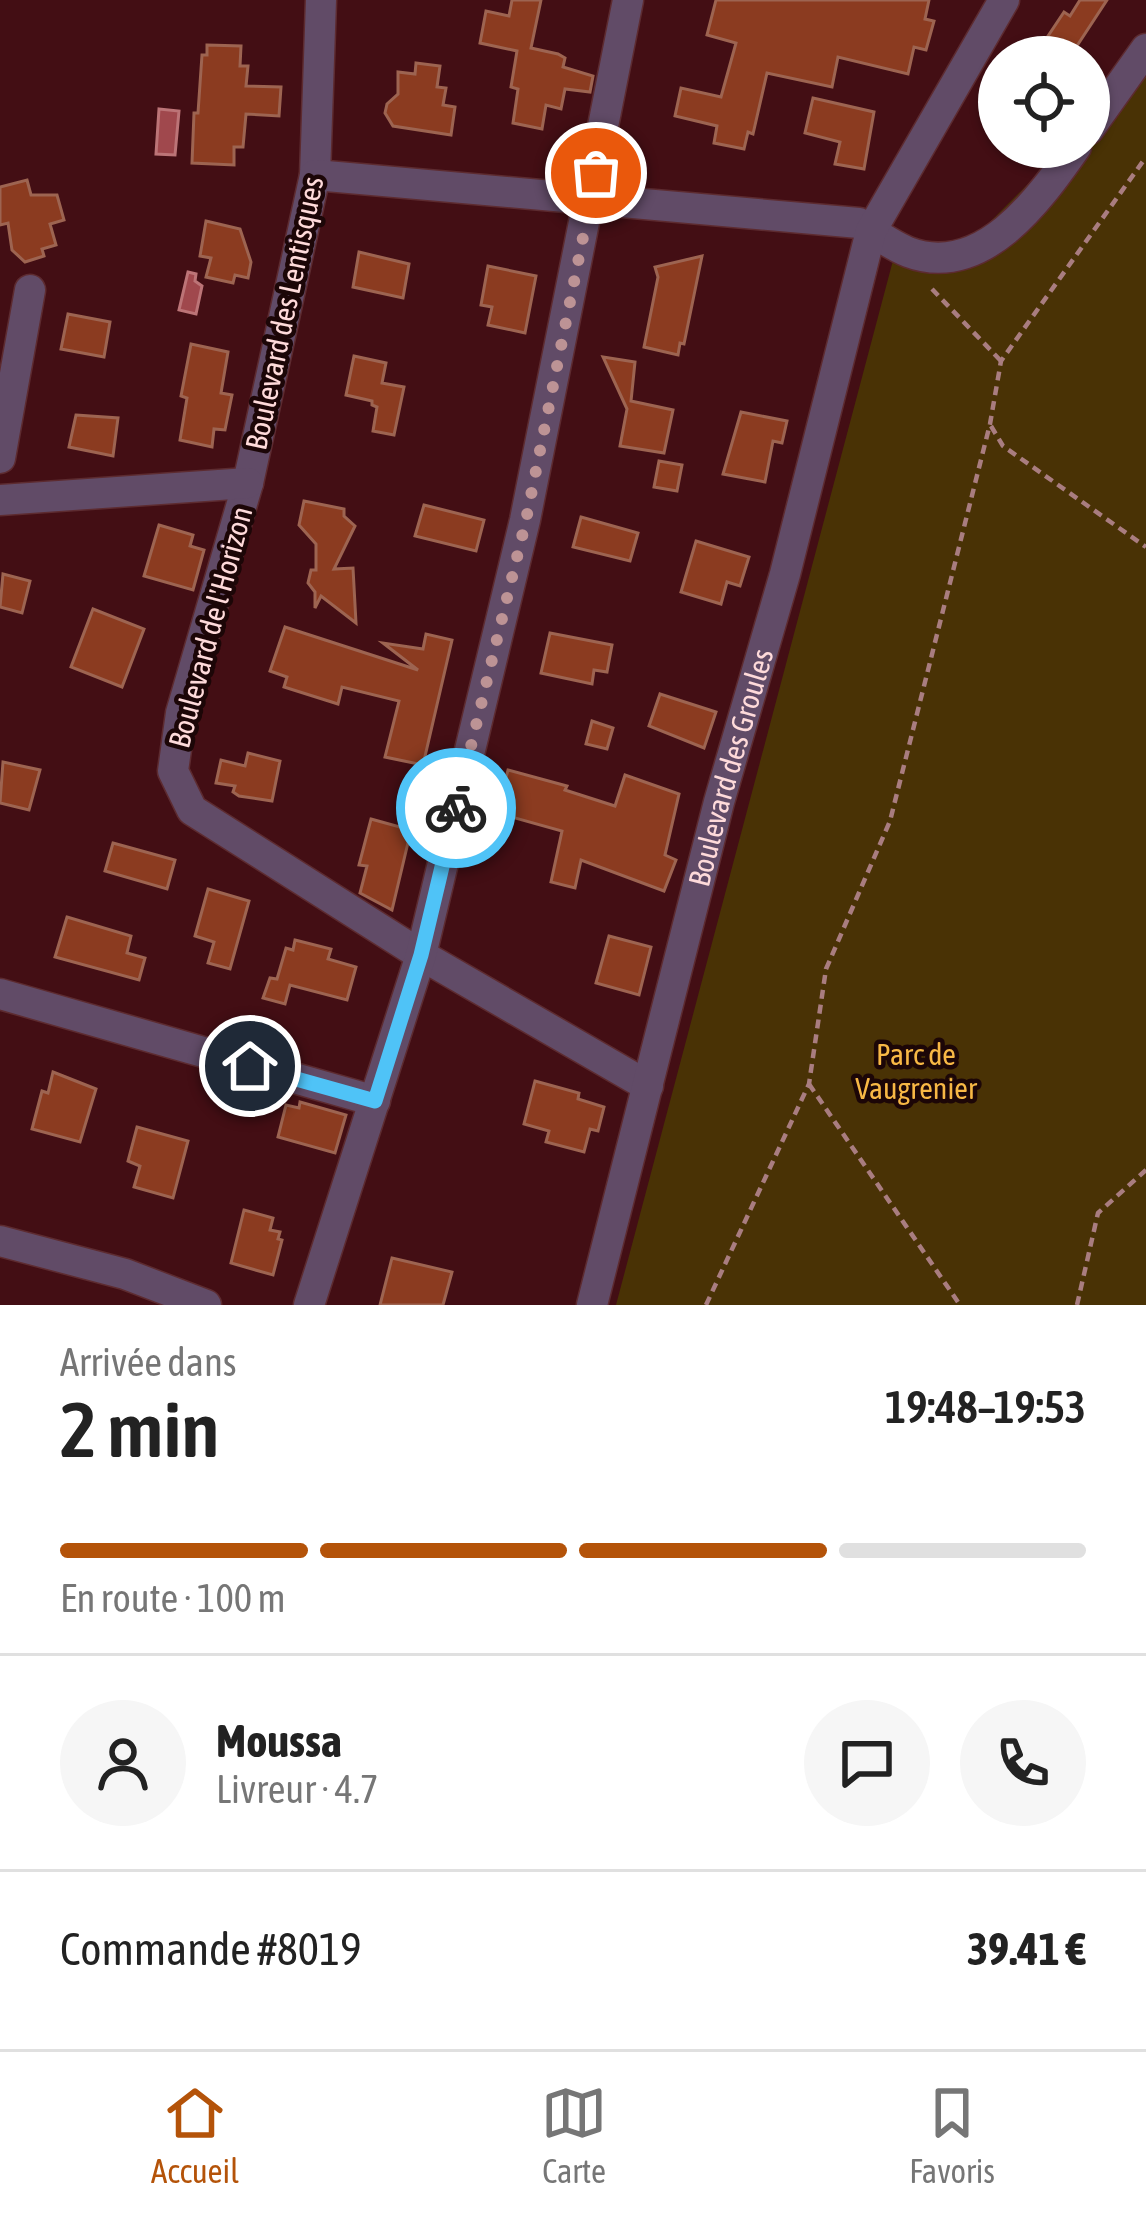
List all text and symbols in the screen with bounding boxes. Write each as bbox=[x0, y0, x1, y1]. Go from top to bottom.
map controls bbox=[978, 36, 1110, 168]
button: locate bbox=[978, 36, 1110, 168]
pin bbox=[545, 122, 647, 224]
icon: bag bbox=[563, 140, 629, 206]
street label: Boulevard des Lentisques bbox=[238, 173, 330, 453]
street label: Boulevard de l'Horizon bbox=[161, 503, 259, 751]
street label: Boulevard des Groules bbox=[681, 645, 779, 890]
courier bbox=[396, 748, 516, 868]
icon: bike bbox=[423, 775, 489, 841]
pin bbox=[199, 1015, 301, 1117]
icon: home bbox=[217, 1033, 283, 1099]
park label: Parc de Vaugrenier bbox=[855, 1037, 978, 1105]
text: Arrivée dans bbox=[60, 1340, 237, 1384]
text: 19:48–19:53 bbox=[885, 1381, 1086, 1433]
text: 2 min bbox=[60, 1384, 219, 1474]
text: En route · 100 m bbox=[60, 1576, 286, 1620]
button: person bbox=[60, 1700, 186, 1826]
button: chat bbox=[804, 1700, 930, 1826]
button: phone bbox=[960, 1700, 1086, 1826]
text: Moussa bbox=[216, 1715, 342, 1767]
text: Livreur · 4.7 bbox=[216, 1767, 378, 1811]
text: Commande #8019 bbox=[60, 1923, 361, 1975]
text: 39.41 € bbox=[967, 1923, 1086, 1975]
tab: Accueil bbox=[151, 2080, 239, 2190]
tab: Carte bbox=[541, 2080, 607, 2190]
tab: Favoris bbox=[909, 2080, 995, 2190]

